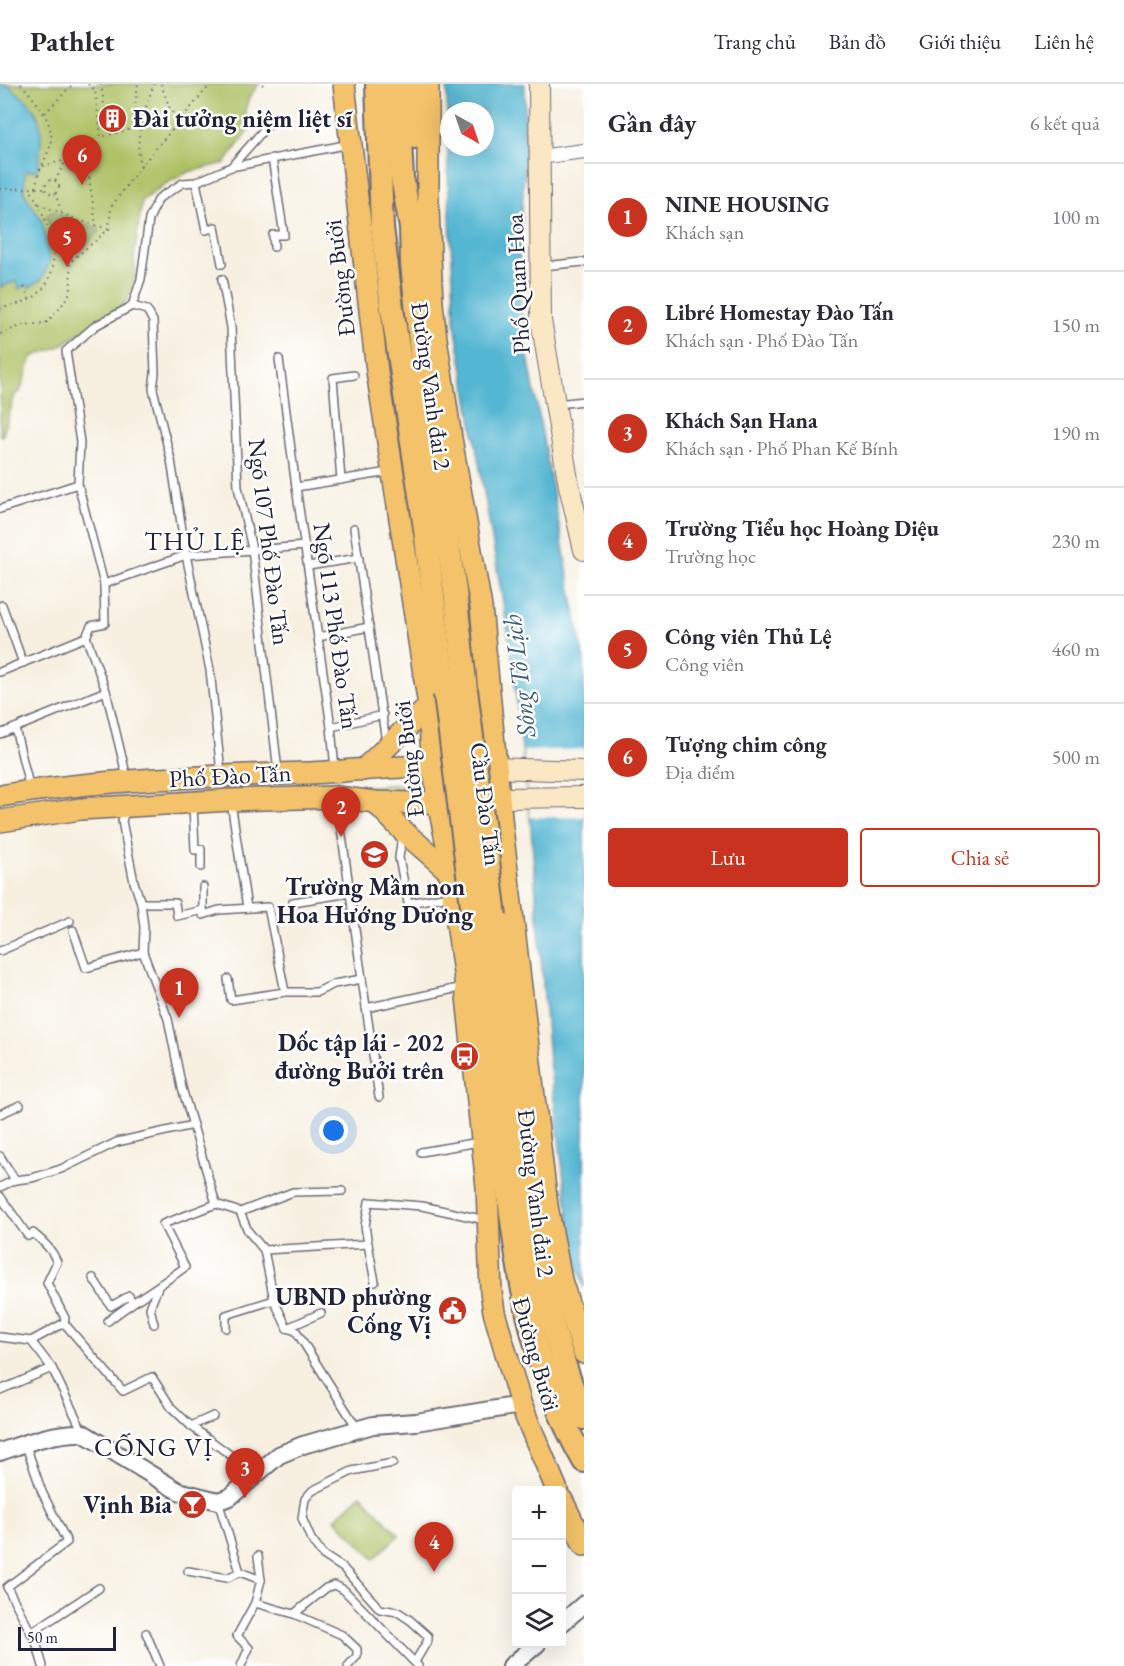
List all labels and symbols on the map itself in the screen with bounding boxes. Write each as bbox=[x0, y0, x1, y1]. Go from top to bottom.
north arrow bbox=[440, 102, 494, 156]
building icon: Đài tưởng niệm liệt sĩ bbox=[96, 103, 128, 135]
place label: Đài tưởng niệm liệt sĩ bbox=[133, 103, 353, 135]
pin: 6 bbox=[62, 135, 101, 185]
street label: Phố Quan Hoa bbox=[498, 213, 537, 355]
pin: 5 bbox=[48, 218, 86, 267]
street label: Đường Bưởi bbox=[317, 218, 362, 338]
street label: Đường Vành đai 2 bbox=[404, 300, 459, 472]
street label: Ngõ 107 Phố Đào Tấn bbox=[241, 437, 298, 647]
street label: Ngõ 113 Phố Đào Tấn bbox=[307, 521, 366, 731]
district label: THỦ LỆ bbox=[144, 524, 246, 558]
water label: Sông Tô Lịch bbox=[495, 612, 544, 740]
street label: Đường Bưởi bbox=[386, 699, 431, 819]
street label: Cầu Đào Tấn bbox=[464, 740, 509, 868]
street label: Phố Đào Tấn bbox=[168, 757, 292, 794]
pin: 2 bbox=[322, 788, 360, 837]
school or university icon: Trường Mầm non Hoa Hướng Dương bbox=[359, 838, 391, 870]
place label: Trường Mầm non Hoa Hướng Dương bbox=[277, 871, 474, 931]
pin: 1 bbox=[160, 968, 198, 1018]
place label: Dốc tập lái - 202 đường Bưởi trên bbox=[275, 1027, 444, 1087]
bus stop icon: Dốc tập lái - 202 đường Bưởi trên bbox=[449, 1041, 481, 1073]
street label: Đường Vành đai 2 bbox=[511, 1107, 562, 1279]
your location bbox=[319, 1116, 348, 1145]
place label: UBND phường Cống Vị bbox=[275, 1281, 432, 1341]
street label: Đường Bưởi bbox=[505, 1293, 568, 1415]
public building icon: UBND phường Cống Vị bbox=[436, 1295, 468, 1327]
district label: CỐNG VỊ bbox=[94, 1430, 214, 1464]
pin: 3 bbox=[226, 1448, 264, 1498]
place label: Vịnh Bia bbox=[83, 1489, 172, 1520]
bar icon: Vịnh Bia bbox=[177, 1489, 209, 1521]
pin: 4 bbox=[414, 1522, 454, 1572]
scale bar bbox=[18, 1624, 116, 1652]

